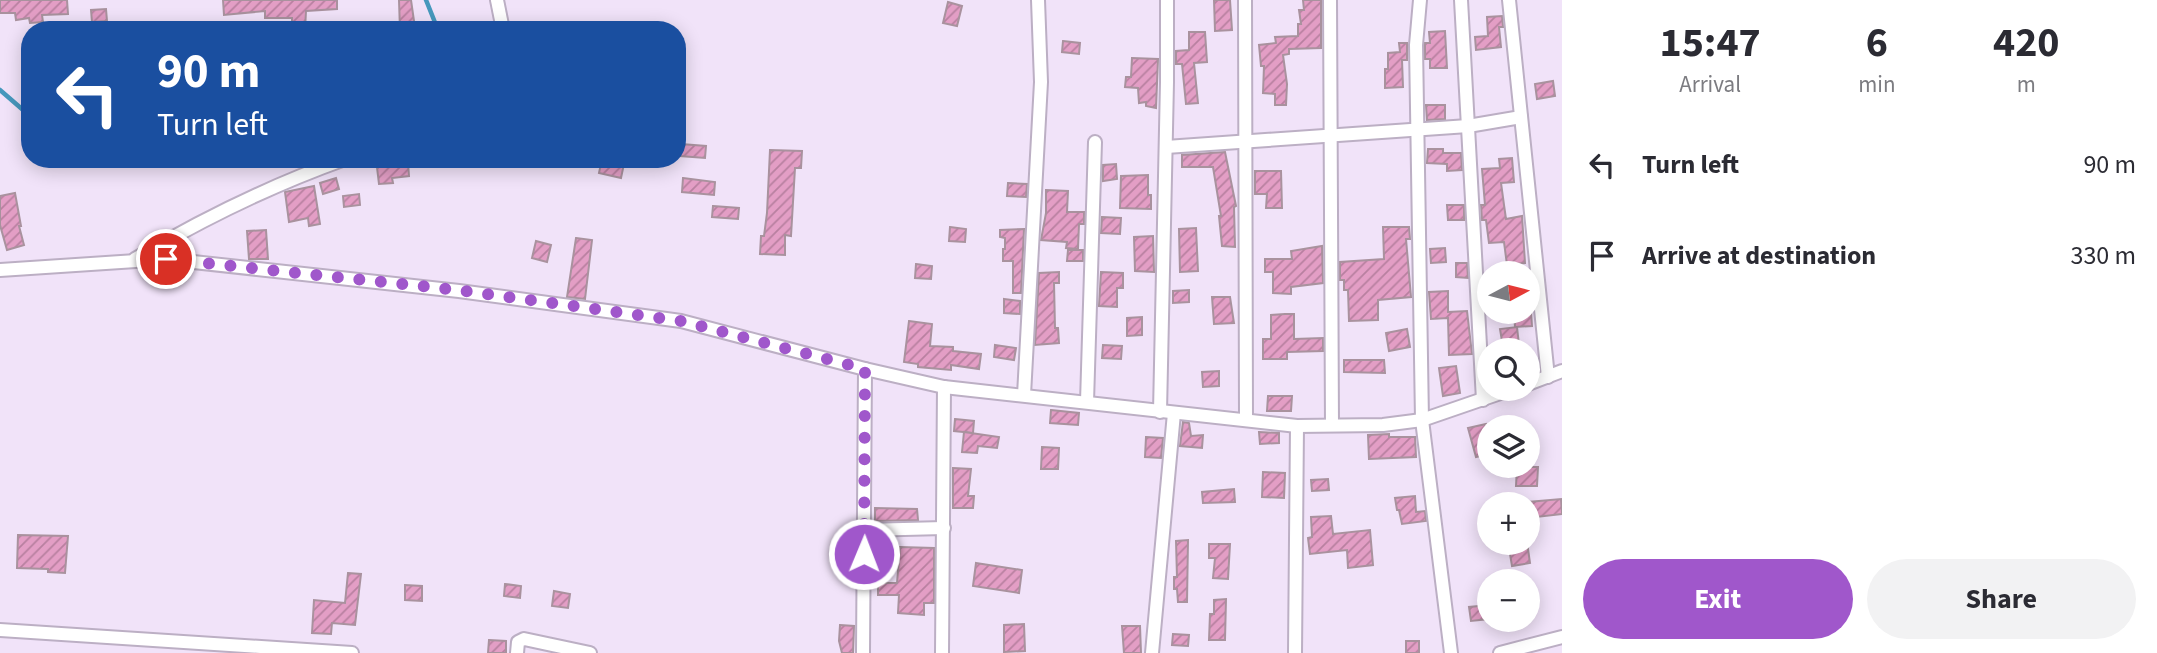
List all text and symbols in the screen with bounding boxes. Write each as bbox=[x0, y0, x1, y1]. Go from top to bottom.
text: 15:47 bbox=[1659, 13, 1761, 73]
text: 6 bbox=[1866, 13, 1888, 73]
text: 420 bbox=[1993, 13, 2060, 73]
text: 90 m bbox=[157, 37, 261, 107]
icon: left bbox=[42, 49, 133, 140]
text: Arrival bbox=[1679, 68, 1741, 101]
text: min bbox=[1858, 68, 1896, 101]
text: m bbox=[2017, 68, 2036, 101]
text: Turn left bbox=[157, 102, 268, 148]
icon: left bbox=[1583, 146, 1621, 184]
text: Turn left bbox=[1642, 146, 1739, 183]
text: 90 m bbox=[2083, 146, 2136, 183]
pin bbox=[136, 229, 196, 289]
icon: arrive bbox=[1583, 237, 1621, 275]
text: Arrive at destination bbox=[1642, 237, 1876, 274]
text: 330 m bbox=[2070, 237, 2136, 274]
icon: arrive bbox=[147, 240, 185, 278]
north arrow bbox=[1477, 261, 1540, 324]
map controls bbox=[1477, 261, 1540, 632]
button: search bbox=[1477, 338, 1540, 401]
button: layers bbox=[1477, 415, 1540, 478]
button: + bbox=[1477, 492, 1540, 555]
position arrow bbox=[827, 517, 901, 591]
button: Exit bbox=[1583, 559, 1853, 639]
button: Share bbox=[1867, 559, 2136, 639]
button: − bbox=[1477, 569, 1540, 632]

